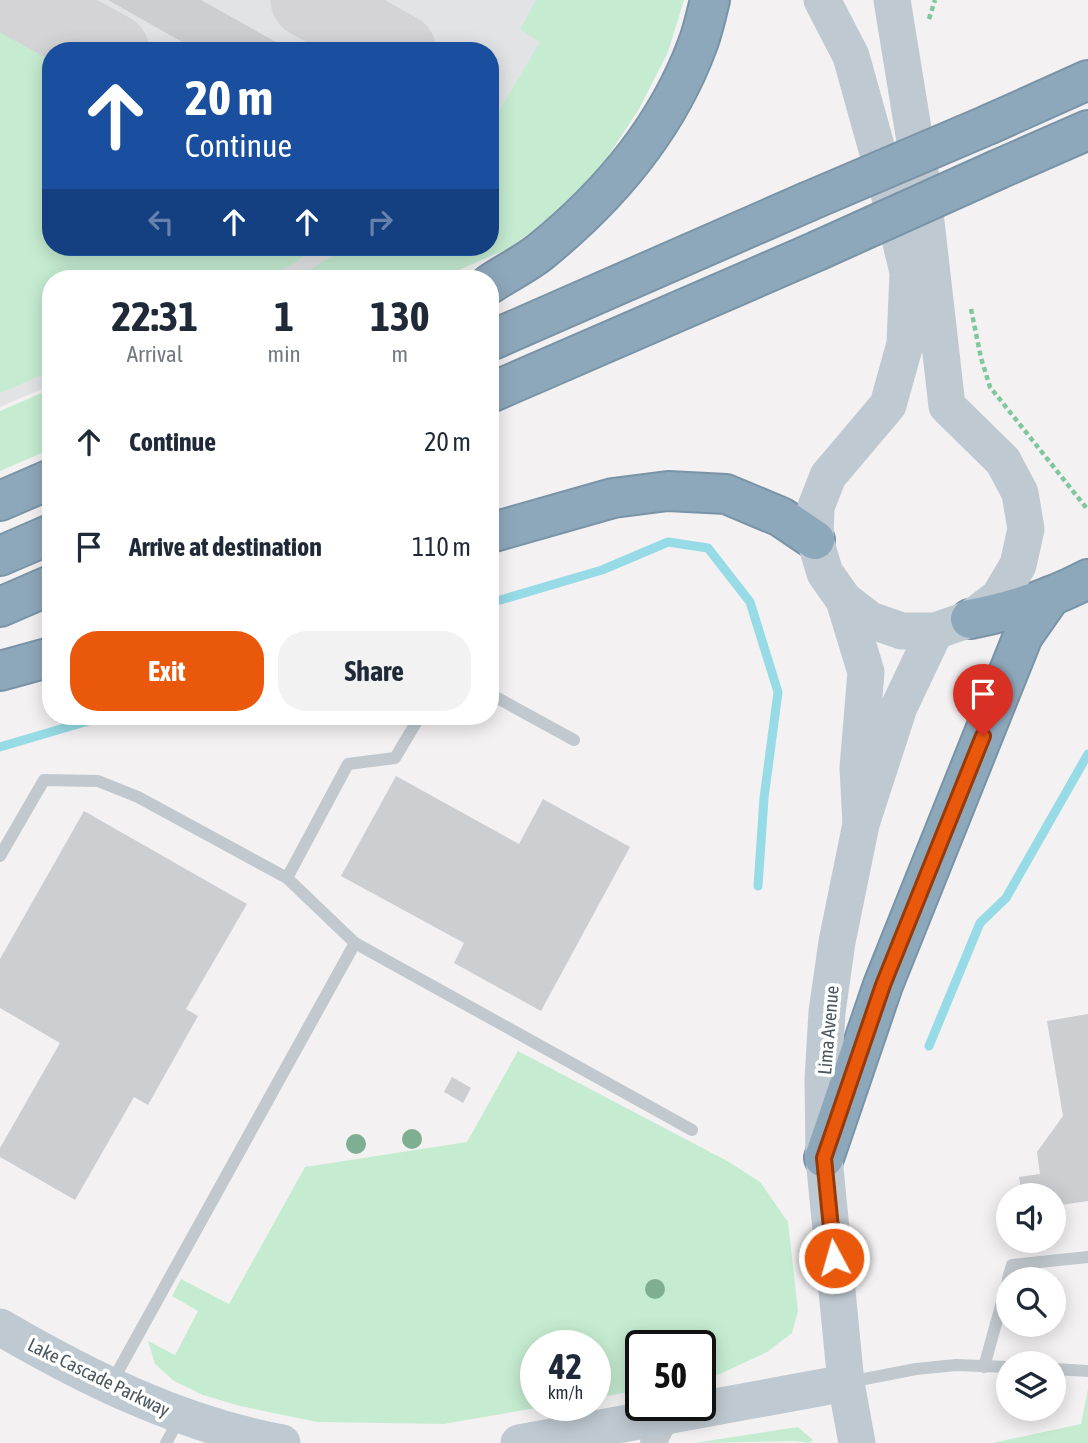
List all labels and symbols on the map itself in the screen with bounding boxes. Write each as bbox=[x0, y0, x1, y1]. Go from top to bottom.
pin bbox=[953, 664, 1013, 736]
street label: Lima Avenue bbox=[813, 984, 843, 1076]
position arrow bbox=[797, 1221, 871, 1295]
speed limit sign: 50 bbox=[625, 1330, 716, 1421]
street label: Lake Cascade Parkway bbox=[24, 1333, 174, 1421]

